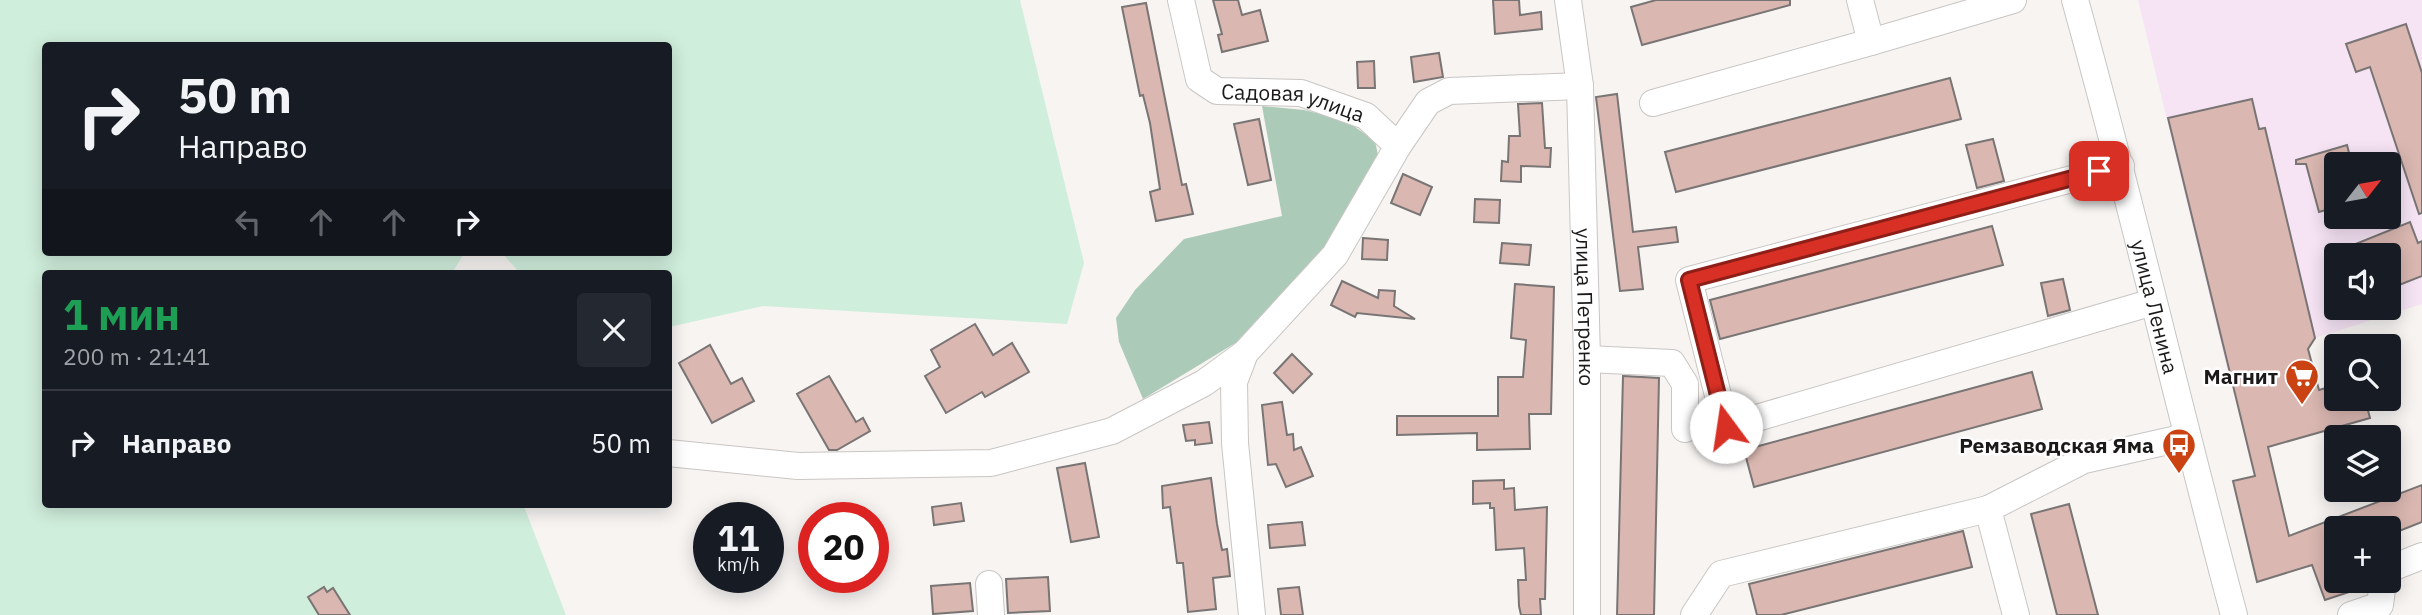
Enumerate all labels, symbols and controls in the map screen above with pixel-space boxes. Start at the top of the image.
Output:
text: 50 m [178,63,292,126]
icon: right [63,70,154,161]
street label: Садовая улица [1221,77,1368,128]
text: Направо [178,125,307,167]
pin [2069,141,2129,201]
icon: arrive [2080,152,2118,190]
north arrow [2324,152,2401,229]
map controls [2324,152,2401,593]
icon: left [229,203,267,241]
icon: ahead [302,203,340,241]
icon: ahead [375,203,413,241]
icon: right [448,203,486,241]
street label: улица Петренко [1570,228,1601,386]
street label: улица Ленина [2125,237,2185,377]
button: sound [2324,243,2401,320]
text: 1 мин [63,287,180,342]
button: close [577,293,651,367]
button: search [2324,334,2401,411]
text: 200 m · 21:41 [63,341,210,371]
supermarket icon: Магнит [2283,357,2321,406]
place label: Магнит [2203,362,2278,390]
position arrow [1689,390,1763,464]
icon: right [63,424,101,462]
button: layers [2324,425,2401,502]
text: Направо [122,426,231,460]
text: 50 m [591,426,651,460]
bus stop icon: Ремзаводская Яма [2160,426,2198,475]
place label: Ремзаводская Яма [1959,431,2154,459]
speed limit sign: 20 [798,502,889,593]
text: 11 [717,515,760,561]
button: + [2324,516,2401,593]
text: km/h [717,553,760,576]

